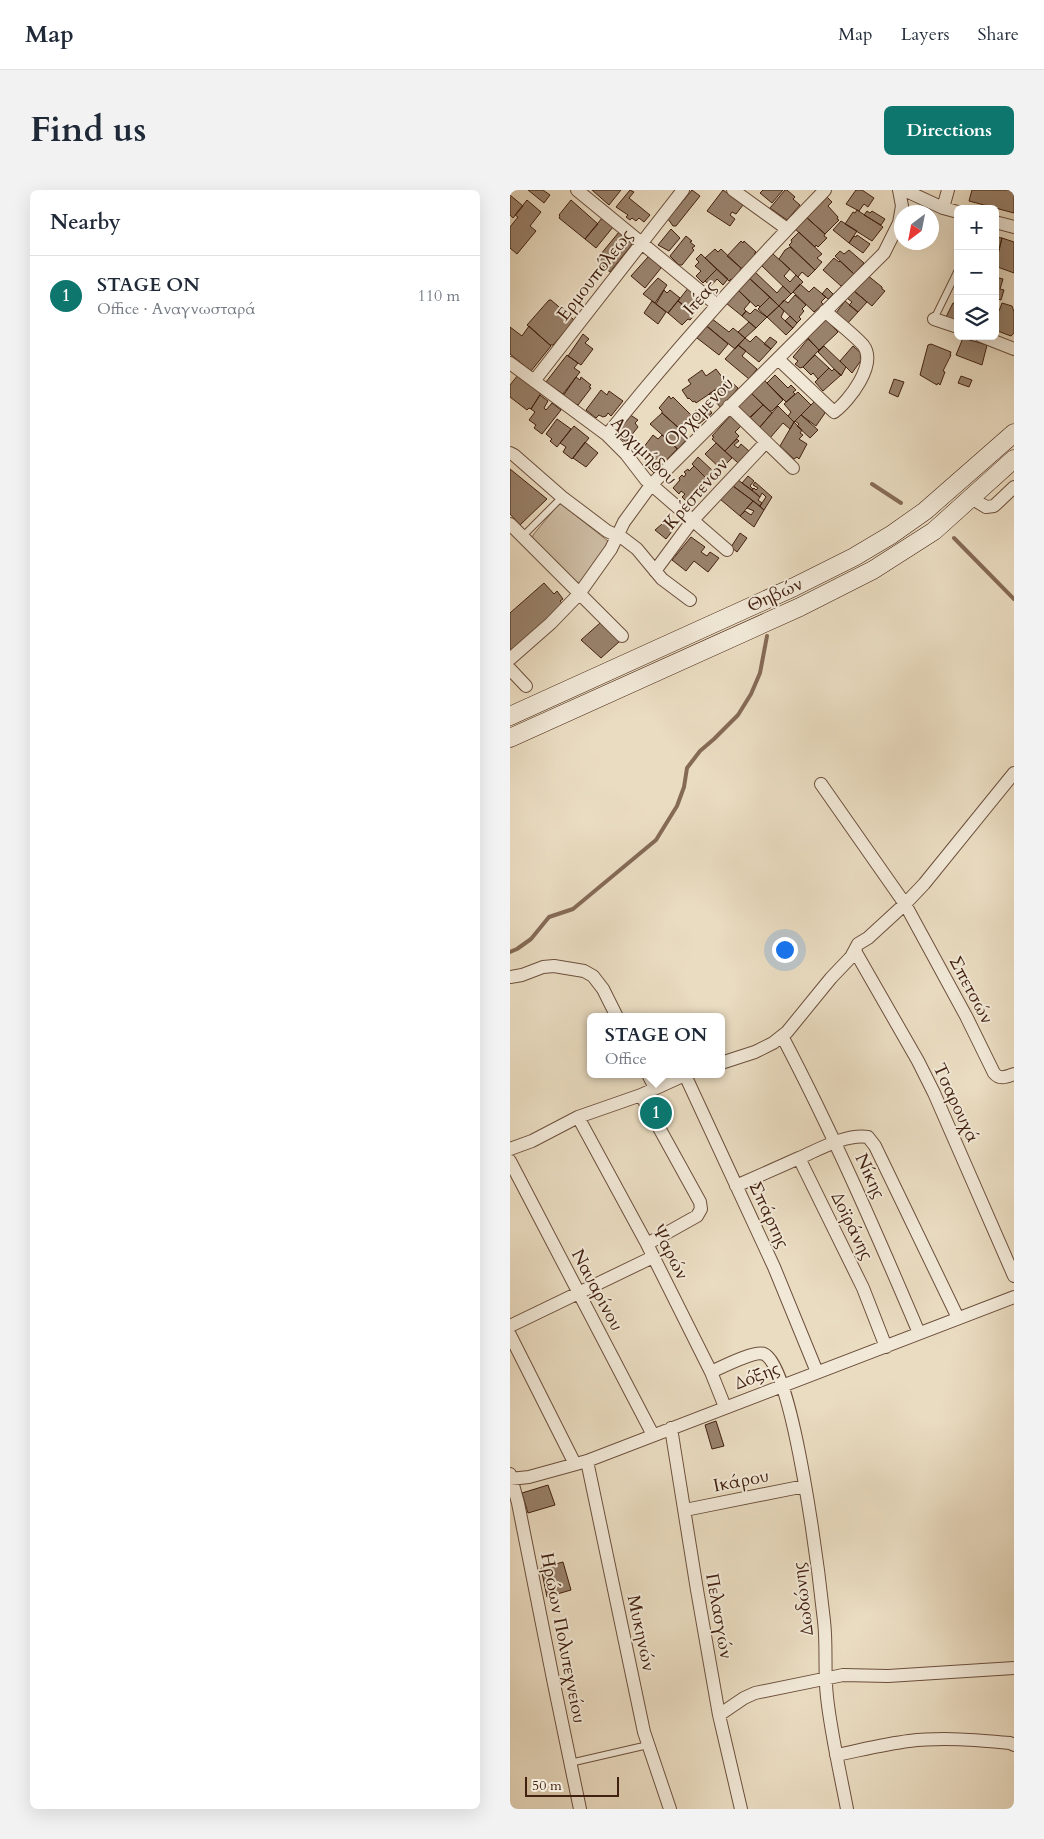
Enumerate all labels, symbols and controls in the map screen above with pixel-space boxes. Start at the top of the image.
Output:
text: Map [25,18,74,51]
text: Map [838,22,873,47]
text: Layers [901,22,950,47]
text: Share [978,22,1019,47]
text: Find us [30,106,146,154]
button: Directions [884,106,1014,155]
north arrow [894,205,939,250]
map controls [954,205,999,340]
button: + [954,205,999,250]
text: Nearby [50,208,121,237]
street label: Ερμουπόλεως [551,224,639,326]
button: − [954,250,999,295]
text: STAGE ON [97,272,200,298]
street label: Ιτέας [678,275,723,321]
text: 1 [62,285,70,307]
text: 110 m [418,285,460,307]
button: layers [954,295,999,340]
text: Office · Αναγνωσταρά [97,298,256,320]
street label: Ορχομενού [659,372,739,452]
street label: Αρχιμήδου [605,411,683,491]
street label: Κρέστενων [658,453,734,535]
street label: Θηβών [743,571,807,619]
your location [772,937,798,963]
street label: Σπετσών [943,952,999,1028]
popup [587,1013,725,1078]
text: STAGE ON [605,1022,707,1048]
text: Office [605,1048,647,1070]
street label: Τσαρουχά [927,1059,985,1147]
pin: 1 [640,1094,672,1132]
street label: Νίκης [849,1149,891,1203]
street label: Σπάρτης [743,1178,795,1253]
street label: Δοϊράνης [825,1188,879,1264]
street label: Ψαρών [645,1220,695,1284]
street label: Ναυαρίνου [565,1245,629,1335]
street label: Δόξης [731,1356,783,1396]
street label: Ικάρου [711,1463,771,1499]
street label: Ηρώων Πολυτεχνείου [534,1551,592,1725]
street label: Δωδώνης [786,1560,820,1637]
street label: Πελασγών [699,1571,739,1661]
street label: Μυκηνών [621,1593,661,1673]
scale bar [525,1774,619,1797]
text: 50 m [532,1776,562,1795]

